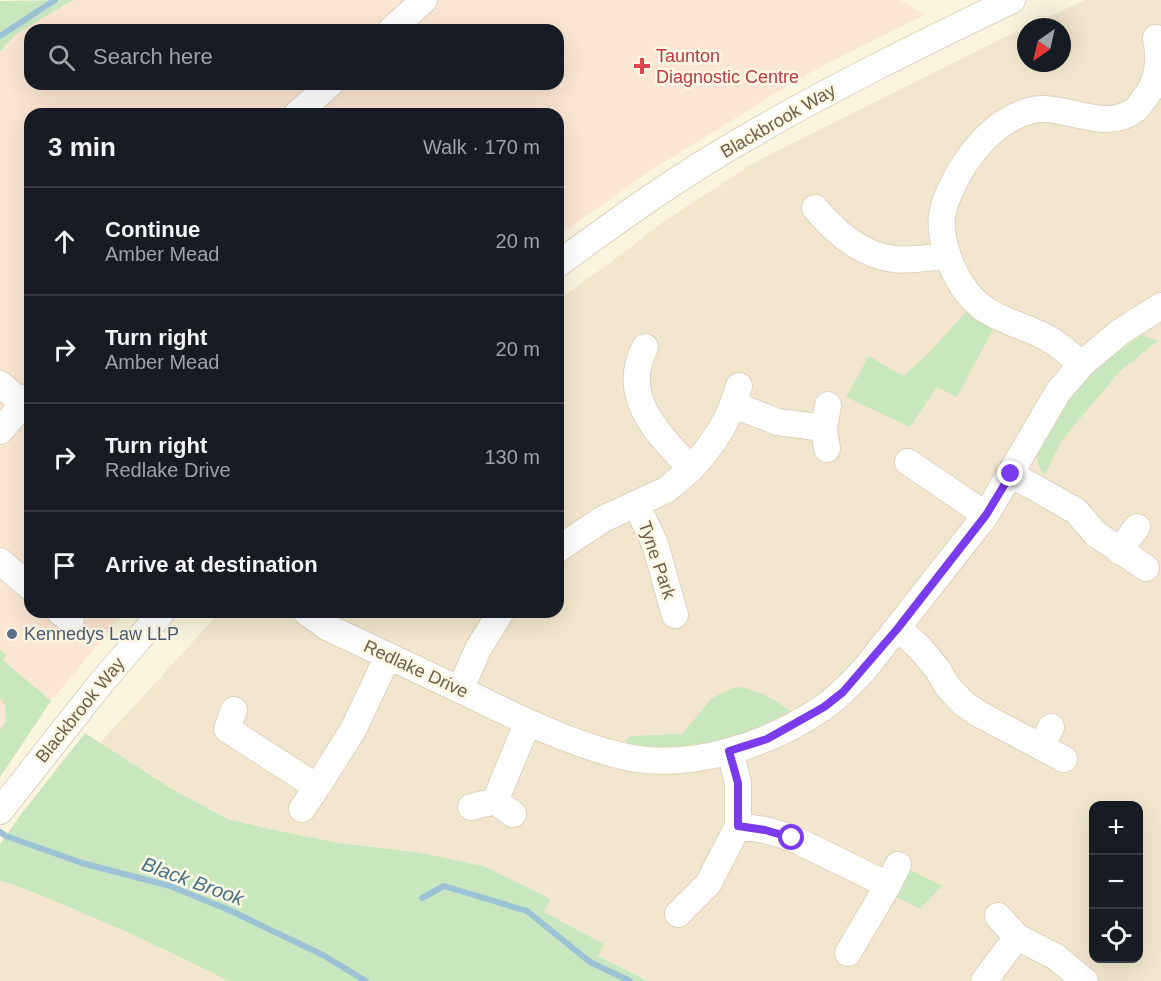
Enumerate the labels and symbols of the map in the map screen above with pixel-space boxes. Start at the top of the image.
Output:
north arrow [1017,18,1071,72]
place label: Taunton Diagnostic Centre [656,46,799,87]
marker: Taunton Diagnostic Centre [633,57,651,75]
street label: Blackbrook Way [717,80,839,162]
route end [997,460,1023,486]
street label: Tyne Park [634,518,680,603]
place label: Kennedys Law LLP [24,624,179,644]
marker: Kennedys Law LLP [5,627,19,641]
street label: Redlake Drive [361,636,471,702]
street label: Blackbrook Way [32,653,128,767]
route start [778,824,804,850]
water label: Black Brook [139,852,248,910]

